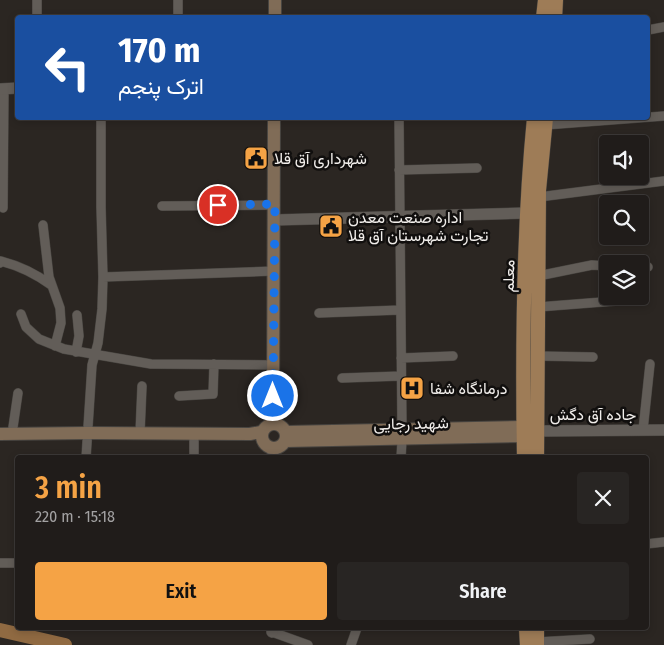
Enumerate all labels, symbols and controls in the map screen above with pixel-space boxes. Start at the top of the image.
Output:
text: 170 m [118,29,201,71]
icon: left [35,35,100,100]
text: اترک پنجم [118,73,204,100]
map controls [599,135,649,305]
button: sound [599,135,649,185]
public building icon: شهرداری آق قلا [243,145,269,171]
place label: شهرداری آق قلا [274,149,367,169]
pin [197,184,239,226]
icon: arrive [204,191,232,219]
button: search [599,195,649,245]
place label: اداره صنعت معدن تجارت شهرستان آق قلا [348,208,489,246]
public building icon: اداره صنعت معدن تجارت شهرستان آق قلا [318,213,344,239]
button: layers [599,255,649,305]
street label: معلم [499,259,519,293]
position arrow [246,369,298,421]
hospital icon: درمانگاه شفا [399,375,425,401]
place label: درمانگاه شفا [430,379,508,399]
street label: جاده آق دگش [550,405,637,425]
street label: شهید رجایی [373,413,449,435]
text: 3 min [35,470,102,506]
button: close [577,472,629,524]
text: 220 m · 15:18 [35,507,115,526]
button: Exit [35,562,327,620]
button: Share [337,562,629,620]

